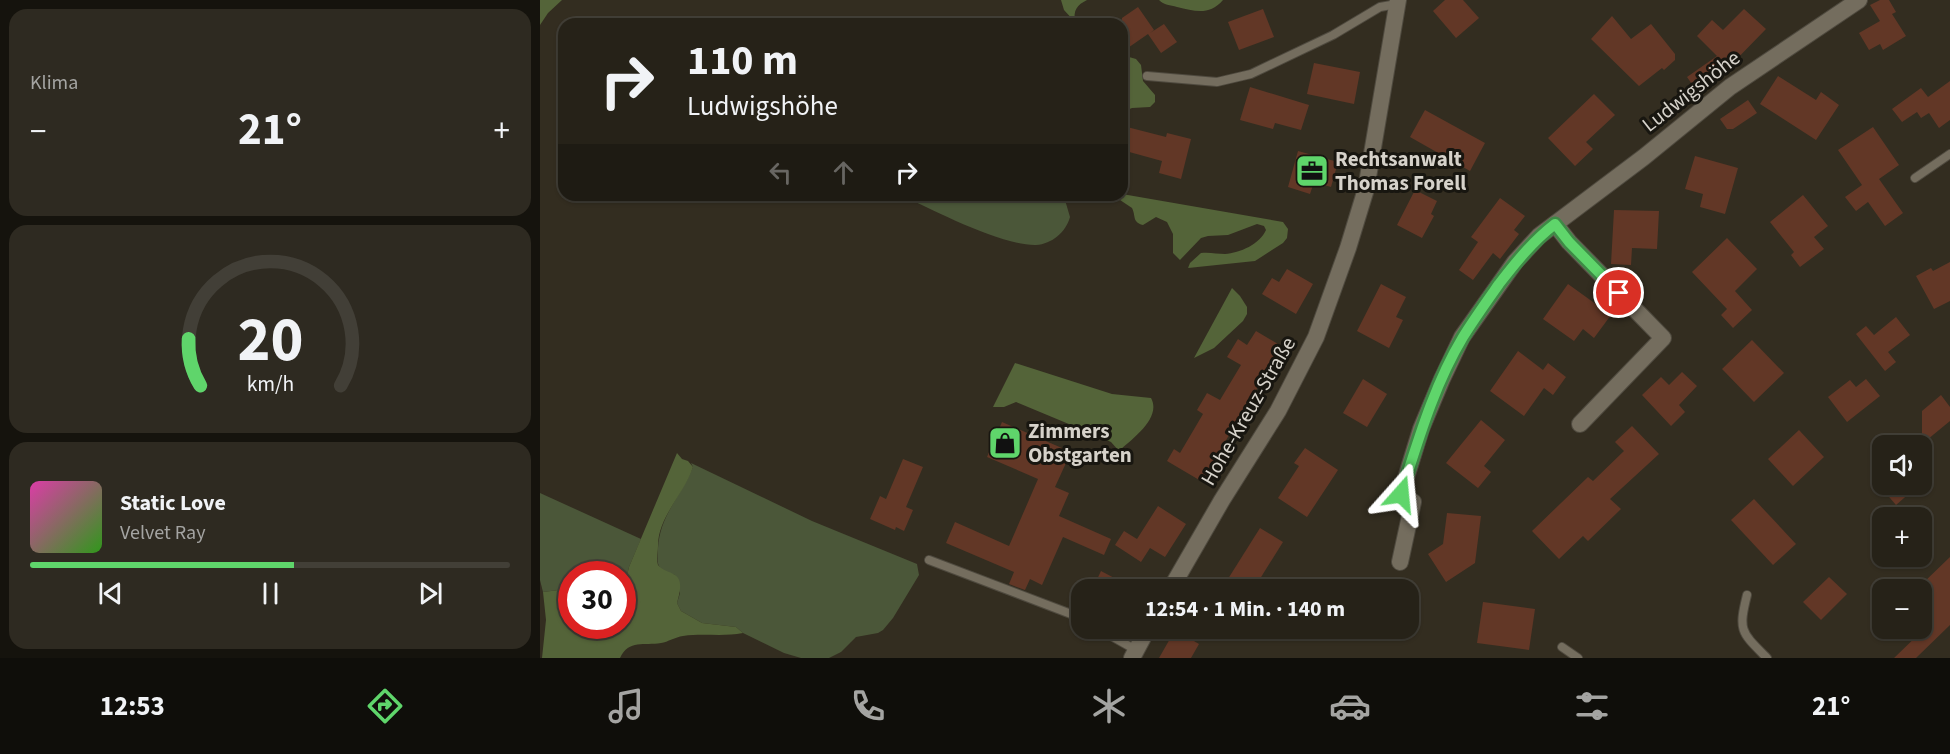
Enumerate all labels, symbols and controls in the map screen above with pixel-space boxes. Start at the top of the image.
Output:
text: 110 m [687,31,798,91]
icon: right [588,42,666,120]
street label: Ludwigshöhe [1636,43,1746,139]
text: Klima [30,69,78,97]
text: Ludwigshöhe [687,87,838,126]
text: 21° [238,98,302,162]
text: − [30,108,46,155]
text: + [494,108,510,155]
place label: Rechtsanwalt Thomas Forell [1335,144,1466,198]
office icon: Rechtsanwalt Thomas Forell [1294,153,1330,189]
icon: left [764,156,797,189]
icon: ahead [827,156,860,189]
icon: right [890,156,923,189]
pin [1593,267,1644,318]
icon: arrive [1602,276,1635,309]
text: 20 [237,296,303,385]
street label: Hohe-Kreuz-Straße [1193,331,1303,491]
text: km/h [246,369,294,400]
place label: Zimmers Obstgarten [1028,416,1132,470]
shop icon: Zimmers Obstgarten [987,425,1023,461]
map controls [1872,435,1932,639]
button: sound [1872,435,1932,495]
position arrow [1369,462,1433,526]
text: Static Love [120,487,226,519]
button: + [1872,507,1932,567]
text: Velvet Ray [120,519,206,547]
speed limit sign: 30 [558,561,636,639]
icon: previous [94,577,127,610]
icon: pause [254,577,287,610]
icon: next [414,577,447,610]
button: − [1872,579,1932,639]
text: 12:54 · 1 Min. · 140 m [1145,593,1345,625]
icon: directions [364,685,406,727]
icon: music [605,685,647,727]
icon: phone [847,685,889,727]
icon: climate [1088,685,1130,727]
icon: car [1329,685,1371,727]
icon: filters [1571,685,1613,727]
text: 12:53 [100,687,165,726]
text: 21° [1812,687,1850,726]

